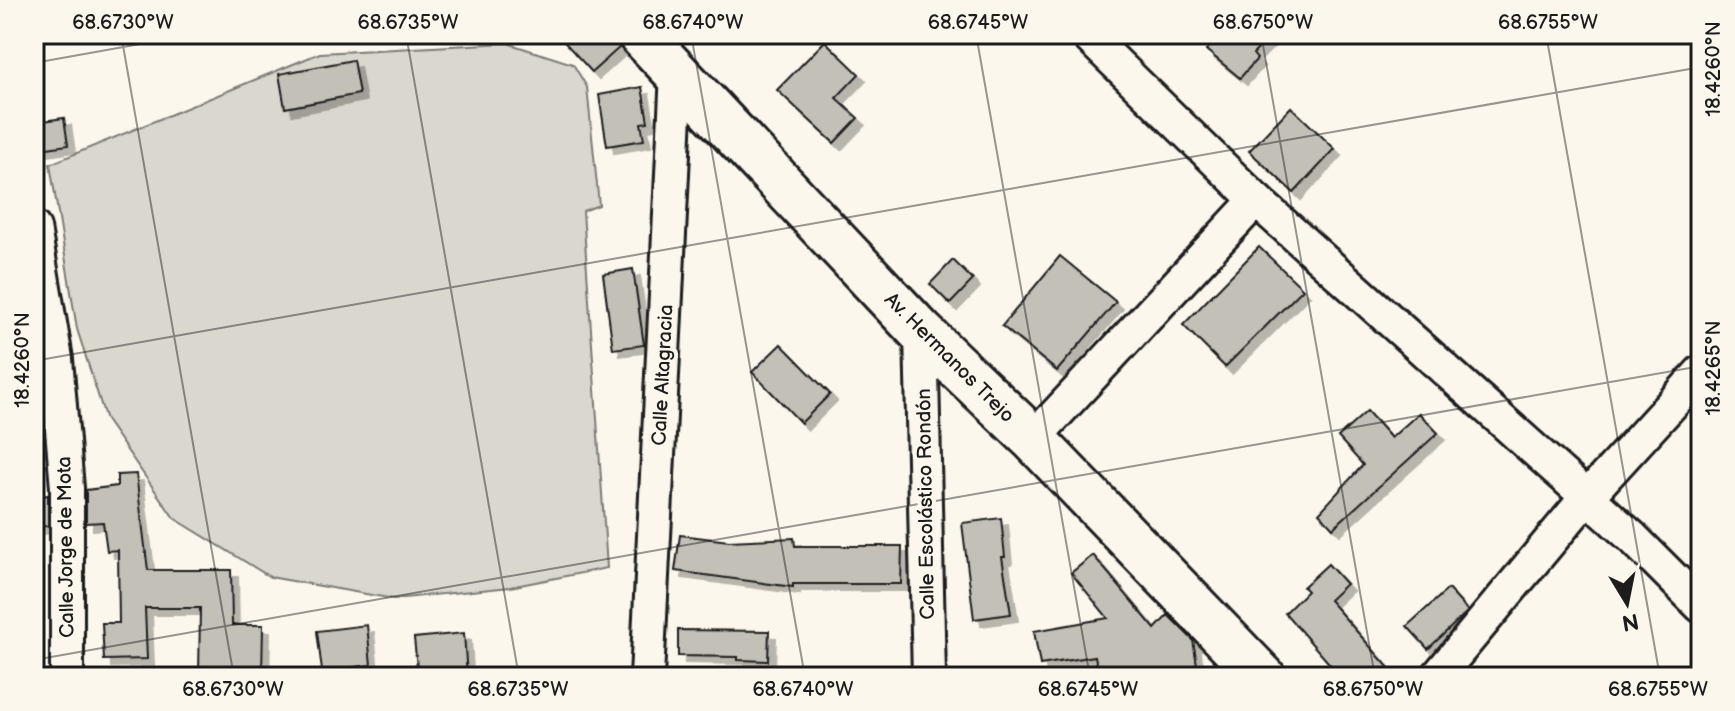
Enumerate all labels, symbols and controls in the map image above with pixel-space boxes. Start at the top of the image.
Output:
text: 68.6730°W [72,11,174,35]
text: 68.6735°W [358,11,458,35]
text: 68.6740°W [642,11,744,35]
text: 68.6745°W [928,11,1028,35]
text: 68.6750°W [1213,11,1313,35]
text: 68.6755°W [1498,11,1598,35]
text: 18.4260°N [1702,21,1726,117]
street label: Av. Hermanos Trejo [879,288,1019,428]
street label: Calle Altagracia [647,304,679,446]
text: 18.4260°N [11,312,35,408]
text: 18.4265°N [1702,321,1726,415]
street label: Calle Escolástico Rondón [912,388,940,620]
street label: Calle Jorge de Mota [52,456,80,638]
north arrow [1587,563,1667,643]
text: N [1620,606,1641,636]
text: 68.6730°W [182,678,284,702]
text: 68.6735°W [468,678,568,702]
text: 68.6740°W [752,678,854,702]
text: 68.6745°W [1038,678,1138,702]
text: 68.6750°W [1323,678,1423,702]
text: 68.6755°W [1608,678,1708,702]

